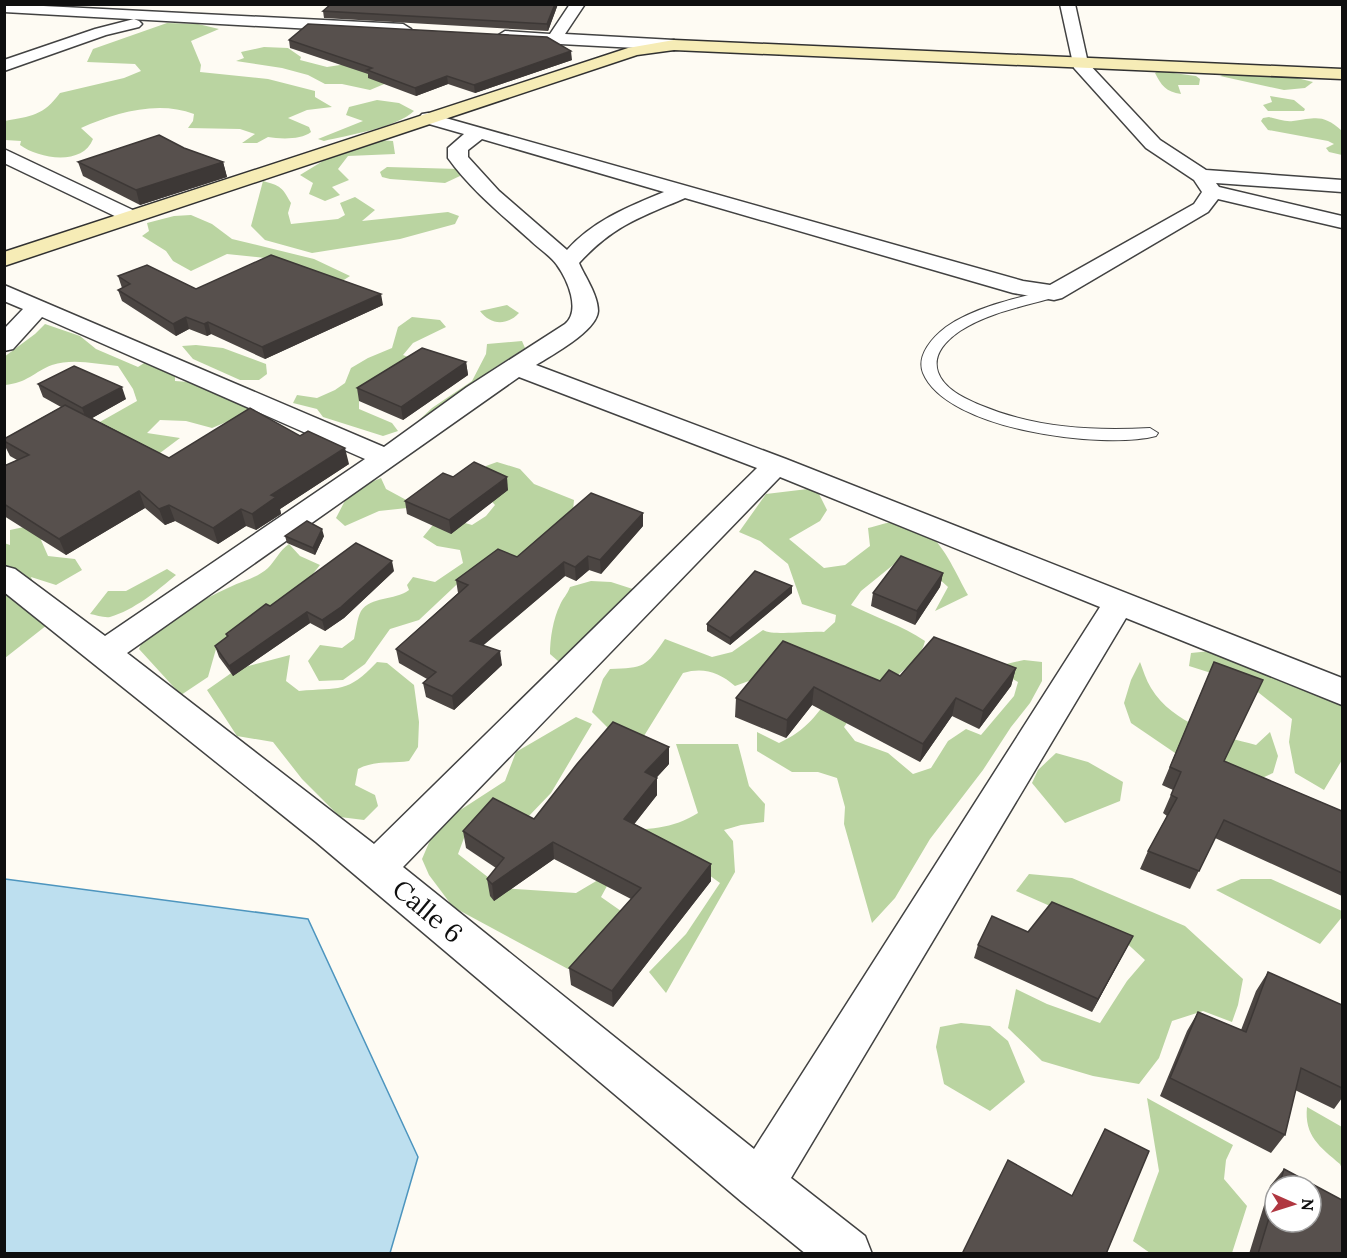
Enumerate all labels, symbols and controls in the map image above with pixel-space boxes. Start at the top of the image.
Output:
street label: Calle 6 [386,872,470,950]
north arrow [1263,1174,1323,1234]
text: N [1298,1198,1318,1211]

